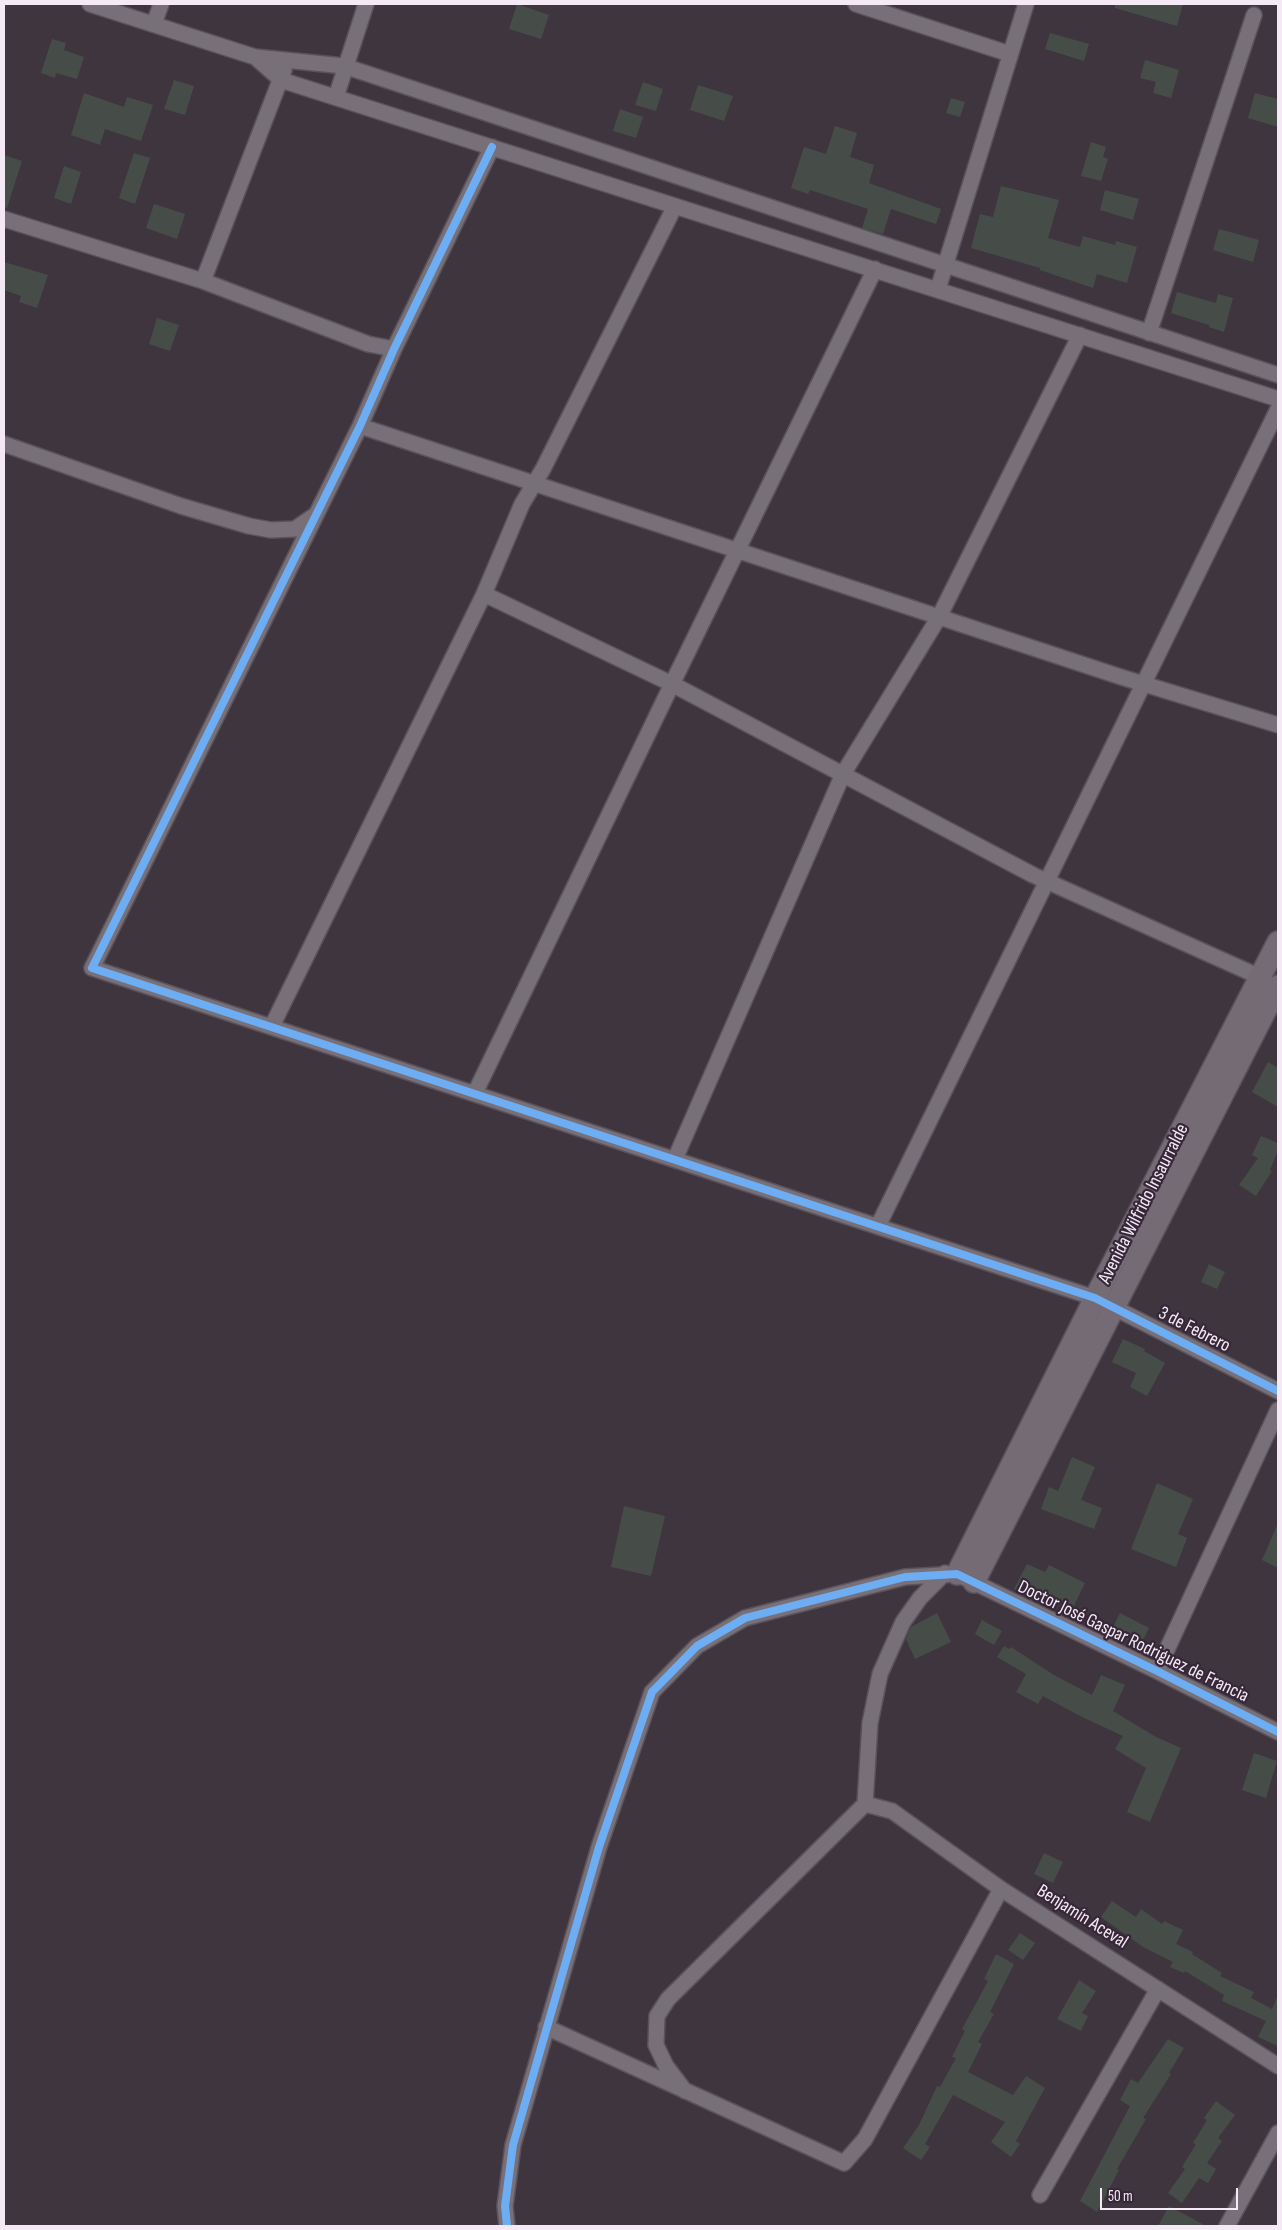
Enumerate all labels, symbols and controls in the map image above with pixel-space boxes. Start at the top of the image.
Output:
street label: Avenida Wilfrido Insaurralde [1094,1120,1194,1288]
street label: 3 de Febrero [1154,1302,1234,1358]
street label: Doctor José Gaspar Rodriguez de Francia [1014,1576,1252,1708]
street label: Benjamín Aceval [1032,1880,1132,1954]
scale bar [1102,2178,1240,2210]
text: 50 m [1108,2187,1133,2206]

